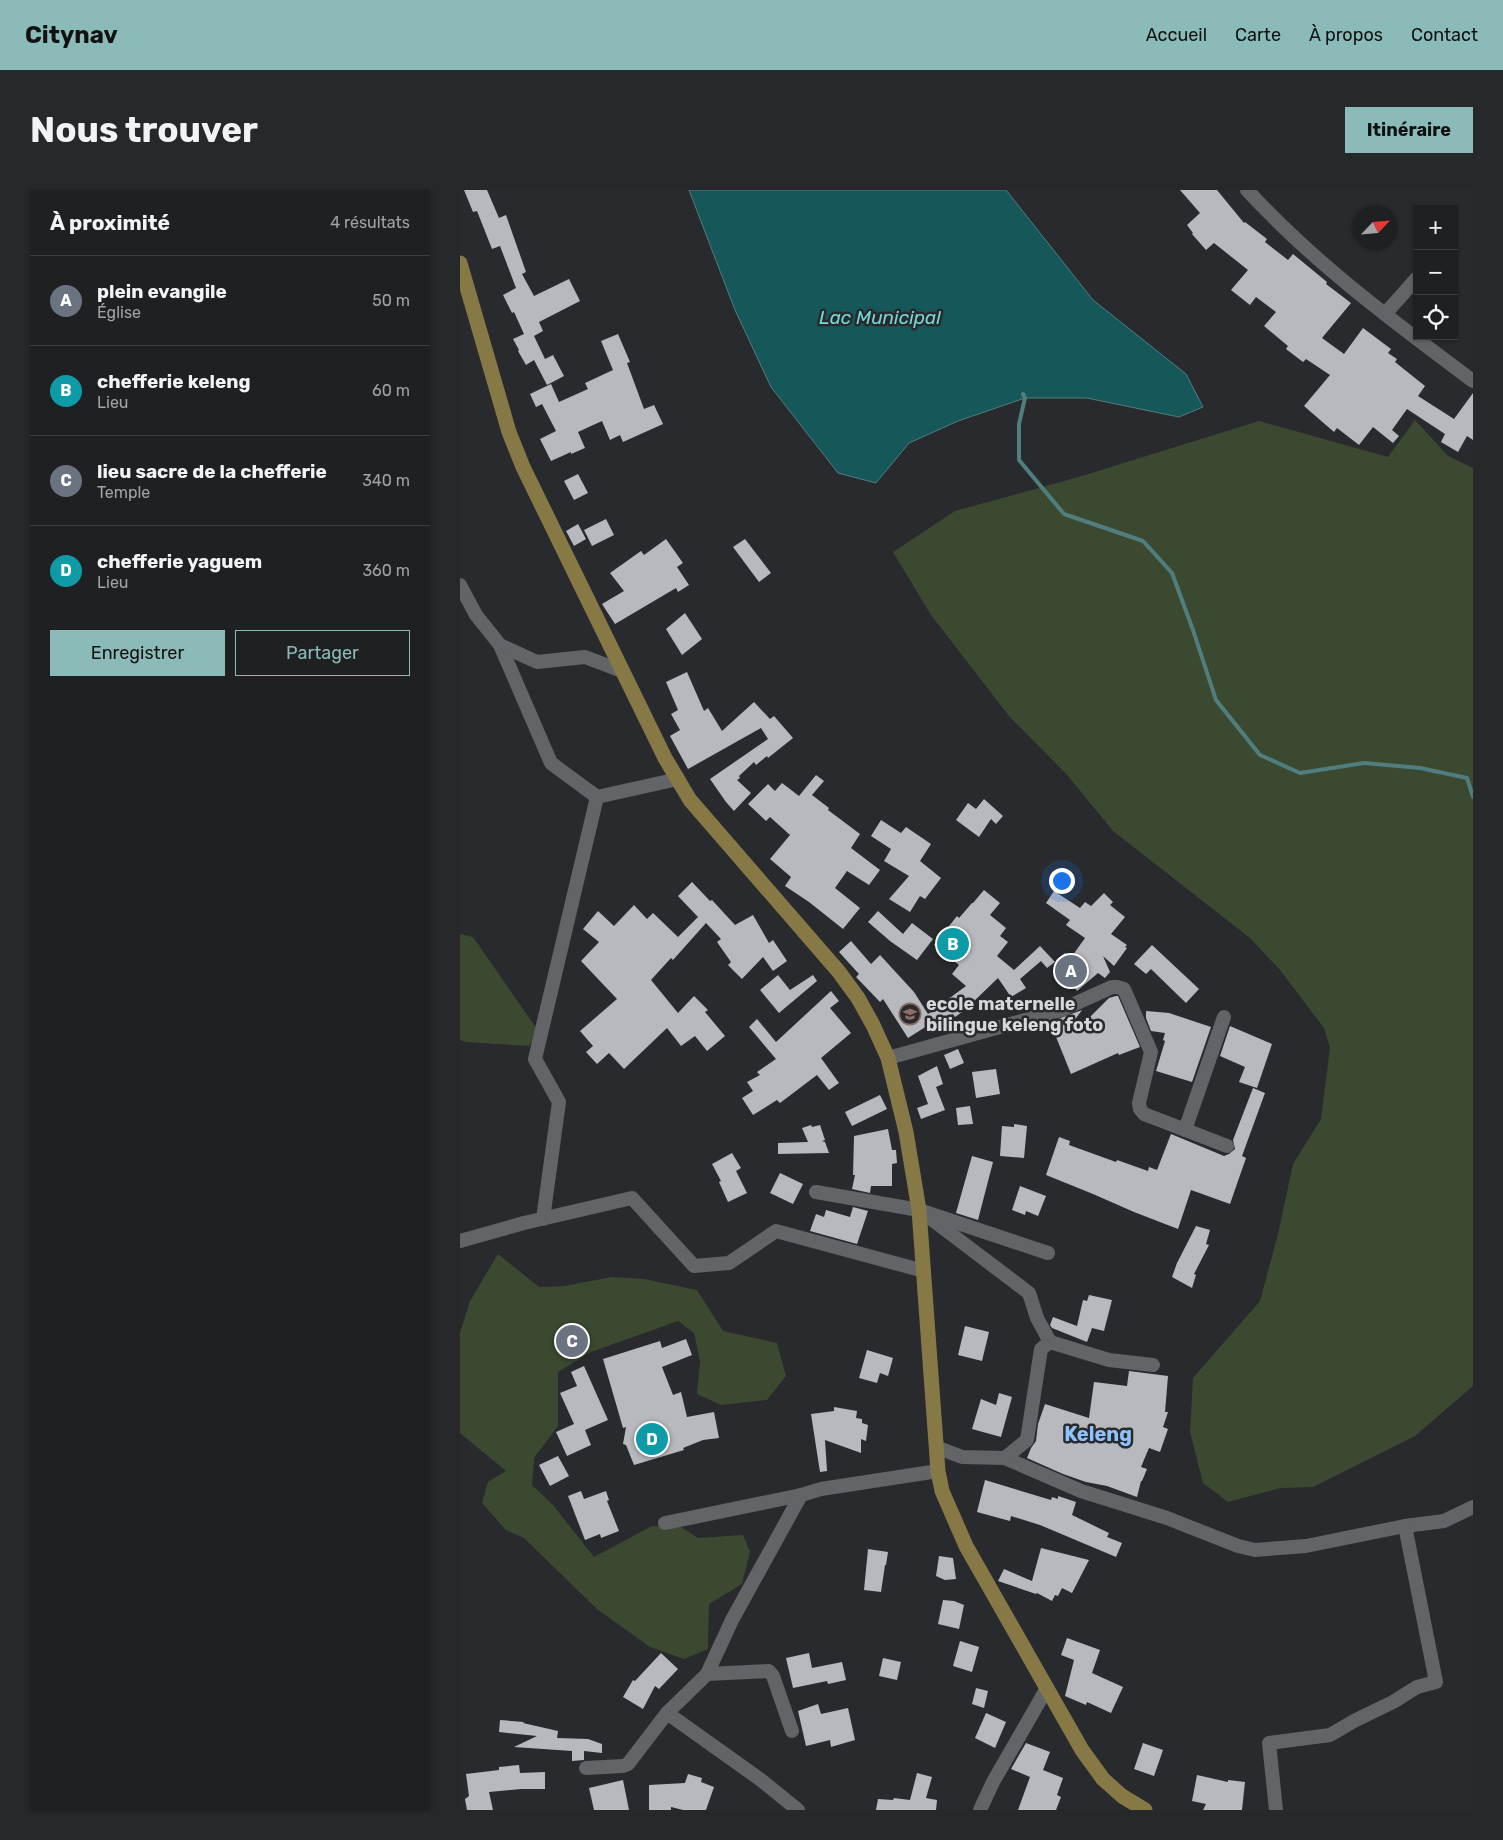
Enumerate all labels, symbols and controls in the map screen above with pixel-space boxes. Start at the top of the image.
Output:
text: Citynav [25,21,118,49]
text: Accueil [1146,24,1207,46]
text: Carte [1235,24,1281,46]
text: À propos [1309,24,1383,46]
text: Contact [1411,24,1478,46]
button: Itinéraire [1345,107,1473,153]
text: Nous trouver [30,109,258,151]
north arrow [1353,205,1398,250]
map controls [1413,205,1458,340]
button: + [1413,205,1458,250]
text: À proximité [50,210,170,235]
text: 4 résultats [330,213,410,232]
button: − [1413,250,1458,295]
text: plein evangile [97,280,227,303]
text: A [60,291,72,310]
text: 50 m [372,291,410,310]
button: locate [1413,295,1458,340]
text: Église [97,303,141,322]
water label: Lac Municipal [819,306,941,329]
text: chefferie keleng [97,370,251,393]
text: B [60,381,72,400]
text: 60 m [372,381,410,400]
text: Lieu [97,393,128,412]
text: lieu sacre de la chefferie [97,460,327,483]
text: C [60,471,72,490]
text: 340 m [362,471,410,490]
text: Temple [97,483,150,502]
text: chefferie yaguem [97,550,262,573]
text: D [60,561,72,580]
text: 360 m [362,561,410,580]
text: Lieu [97,573,128,592]
button: Enregistrer [50,630,225,676]
button: Partager [235,630,410,676]
your location [1049,868,1075,894]
pin: B [937,925,969,963]
pin: A [1055,952,1087,990]
place label: ecole maternelle bilingue keleng foto [926,993,1103,1036]
school or university icon: ecole maternelle bilingue keleng foto [898,1002,922,1026]
pin: C [556,1322,588,1360]
pin: D [636,1420,668,1458]
district label: Keleng [1064,1422,1132,1446]

